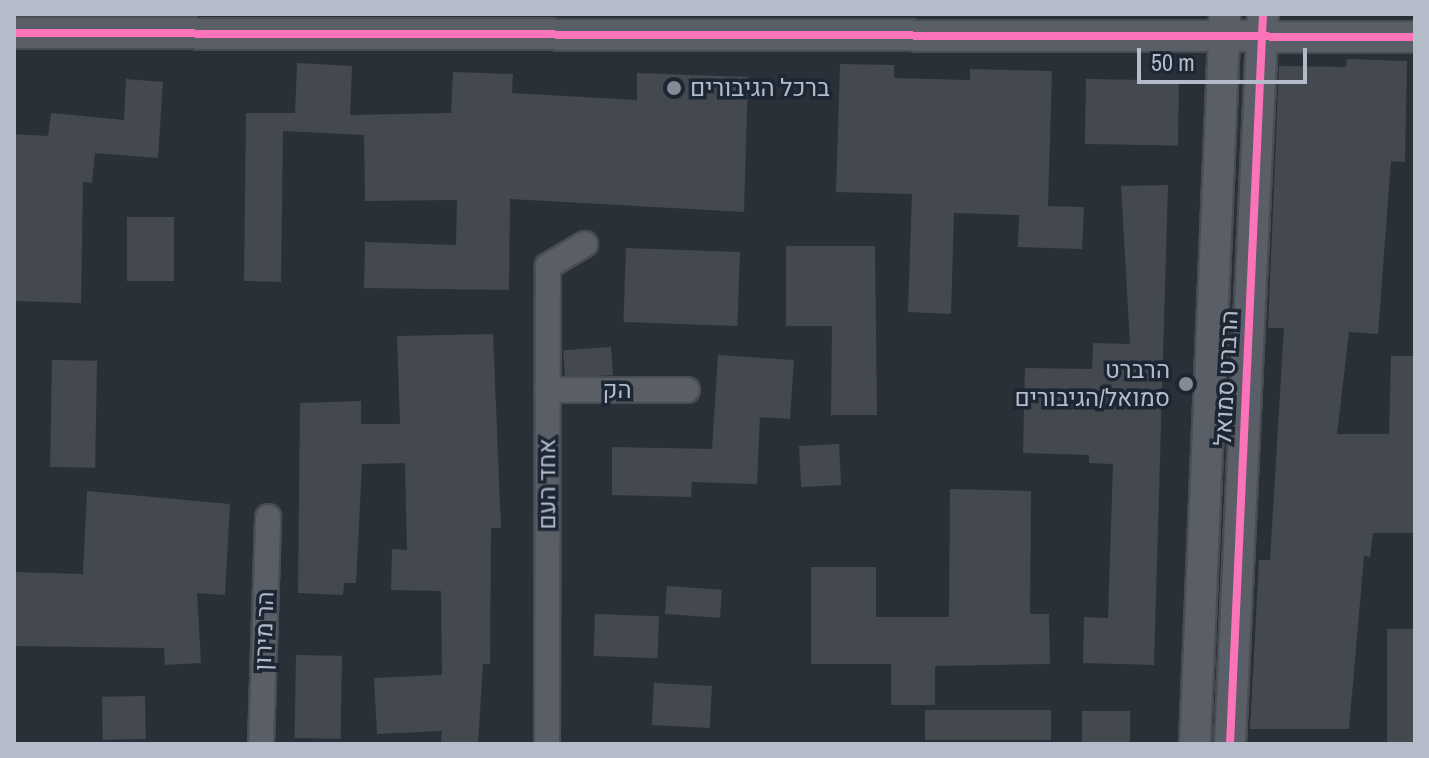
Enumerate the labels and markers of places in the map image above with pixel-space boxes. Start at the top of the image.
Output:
place label: ברכל הגיבורים [690,74,830,102]
marker: ברכל הגיבורים [665,79,683,97]
place label: הרברט סמואל/הגיבורים [1015,356,1170,412]
marker: הרברט סמואל/הגיבורים [1177,375,1195,393]

